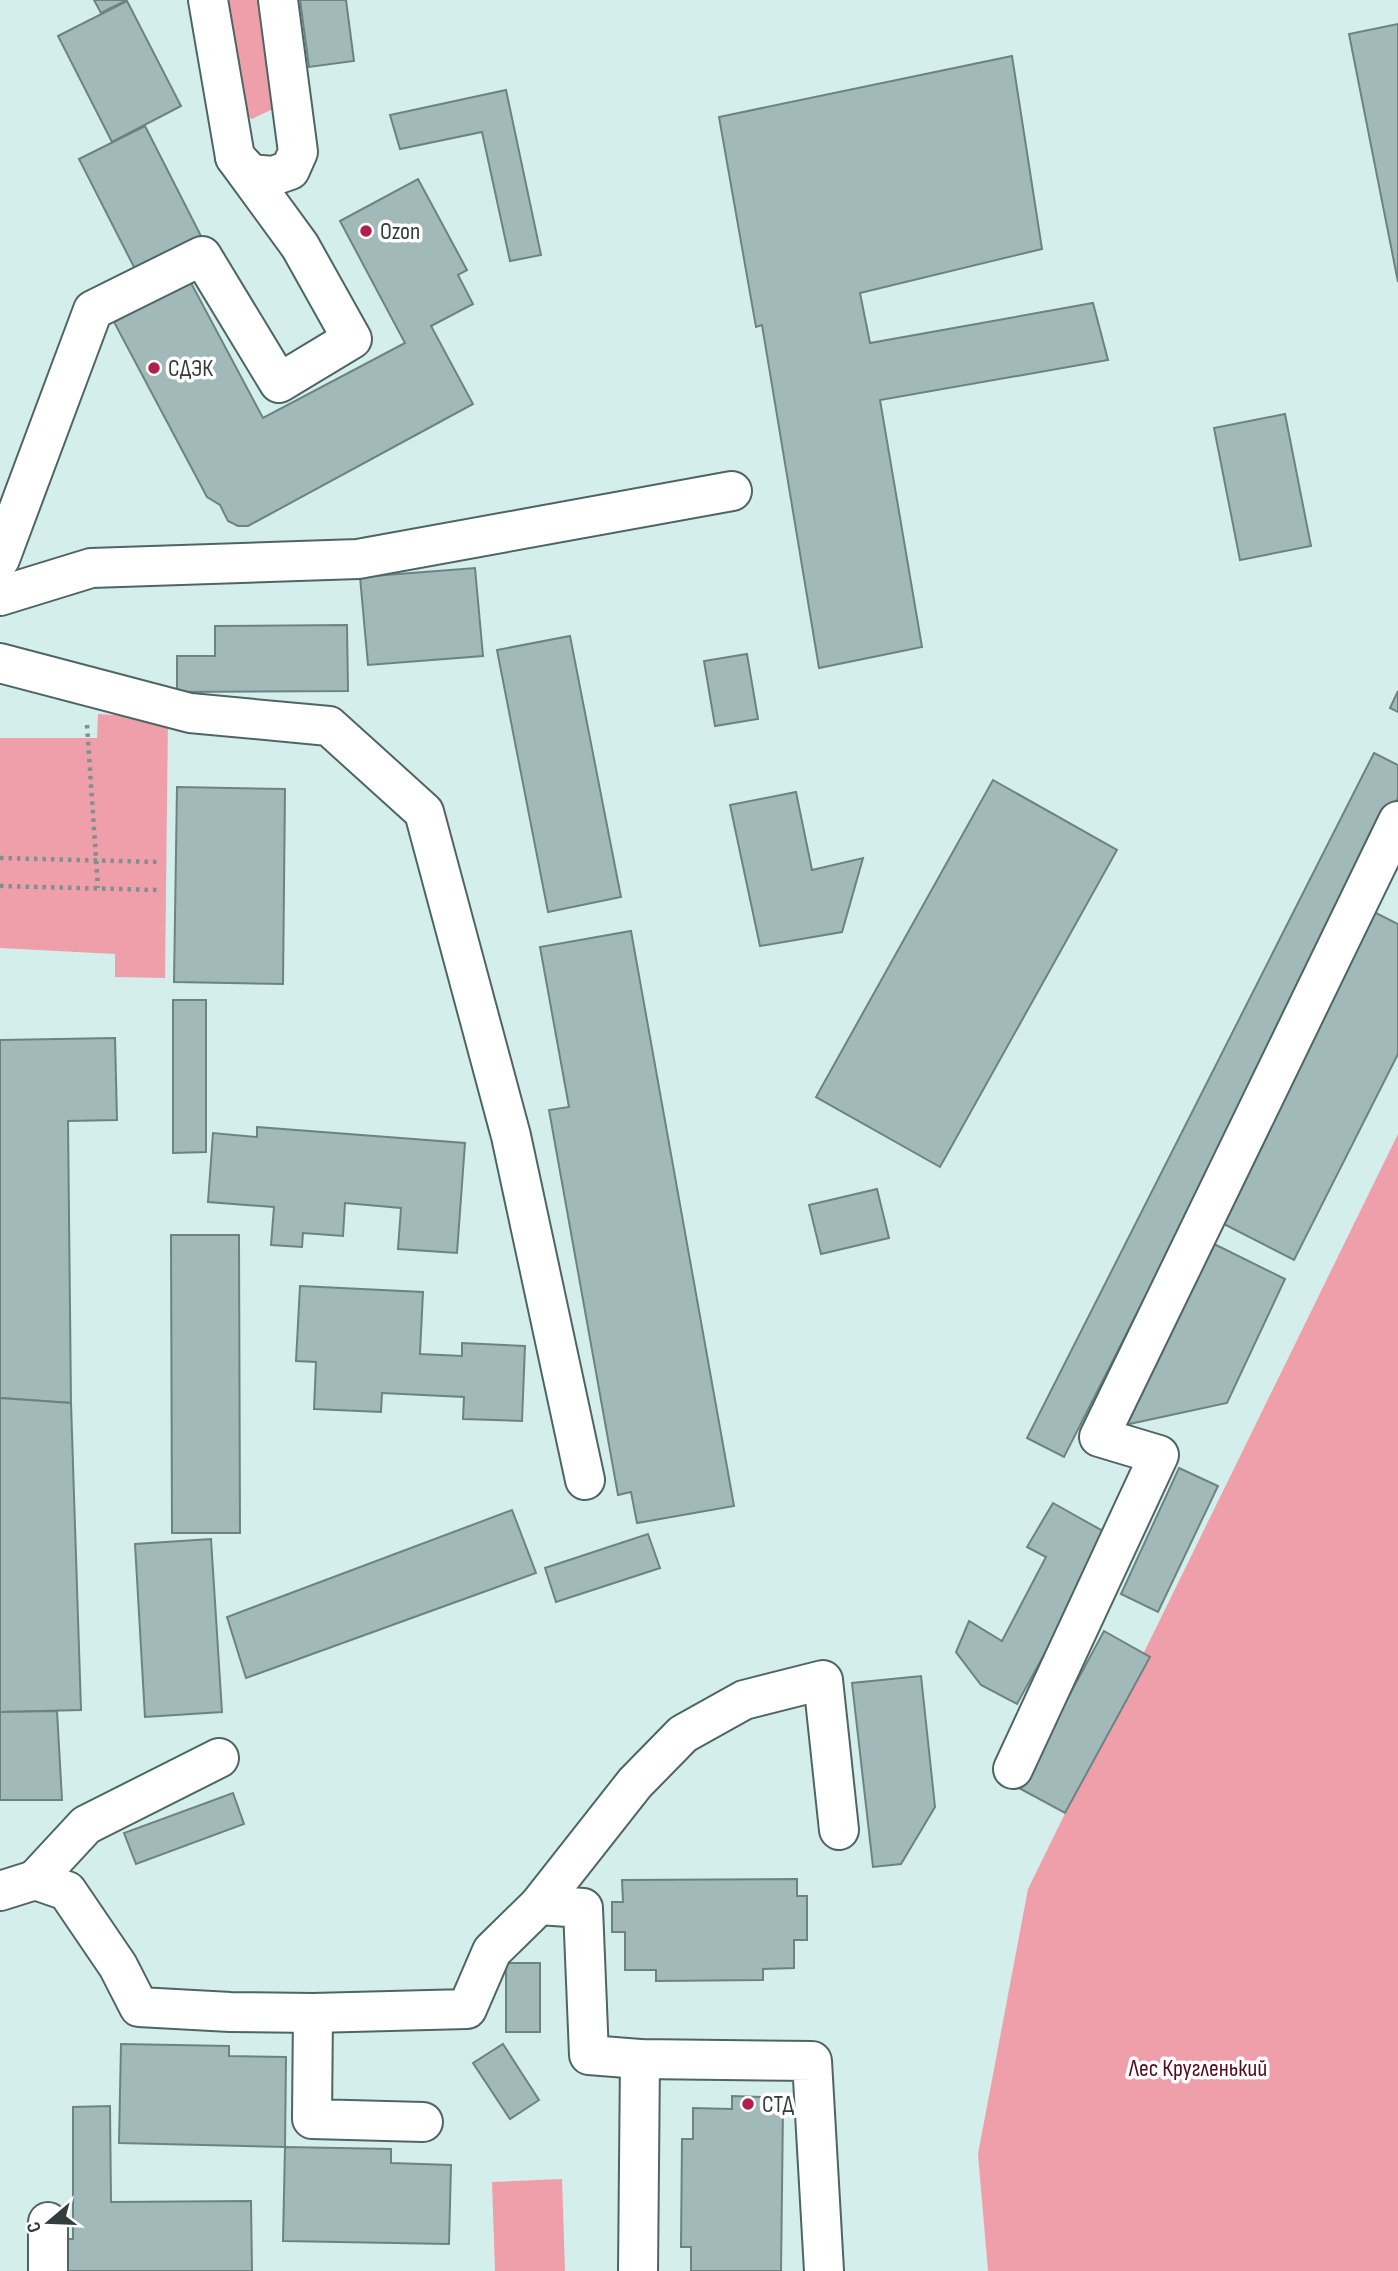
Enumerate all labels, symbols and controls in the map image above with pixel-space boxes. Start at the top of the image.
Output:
place label: Ozon [380,217,420,246]
marker: Ozon [358,223,374,239]
place label: СДЭК [168,354,213,383]
marker: СДЭК [146,360,162,376]
park label: Лес Кругленький [1128,2054,1267,2083]
place label: СТД [762,2090,794,2119]
marker: СТД [740,2096,756,2112]
north arrow [14,2187,84,2257]
text: С [22,2218,47,2235]

